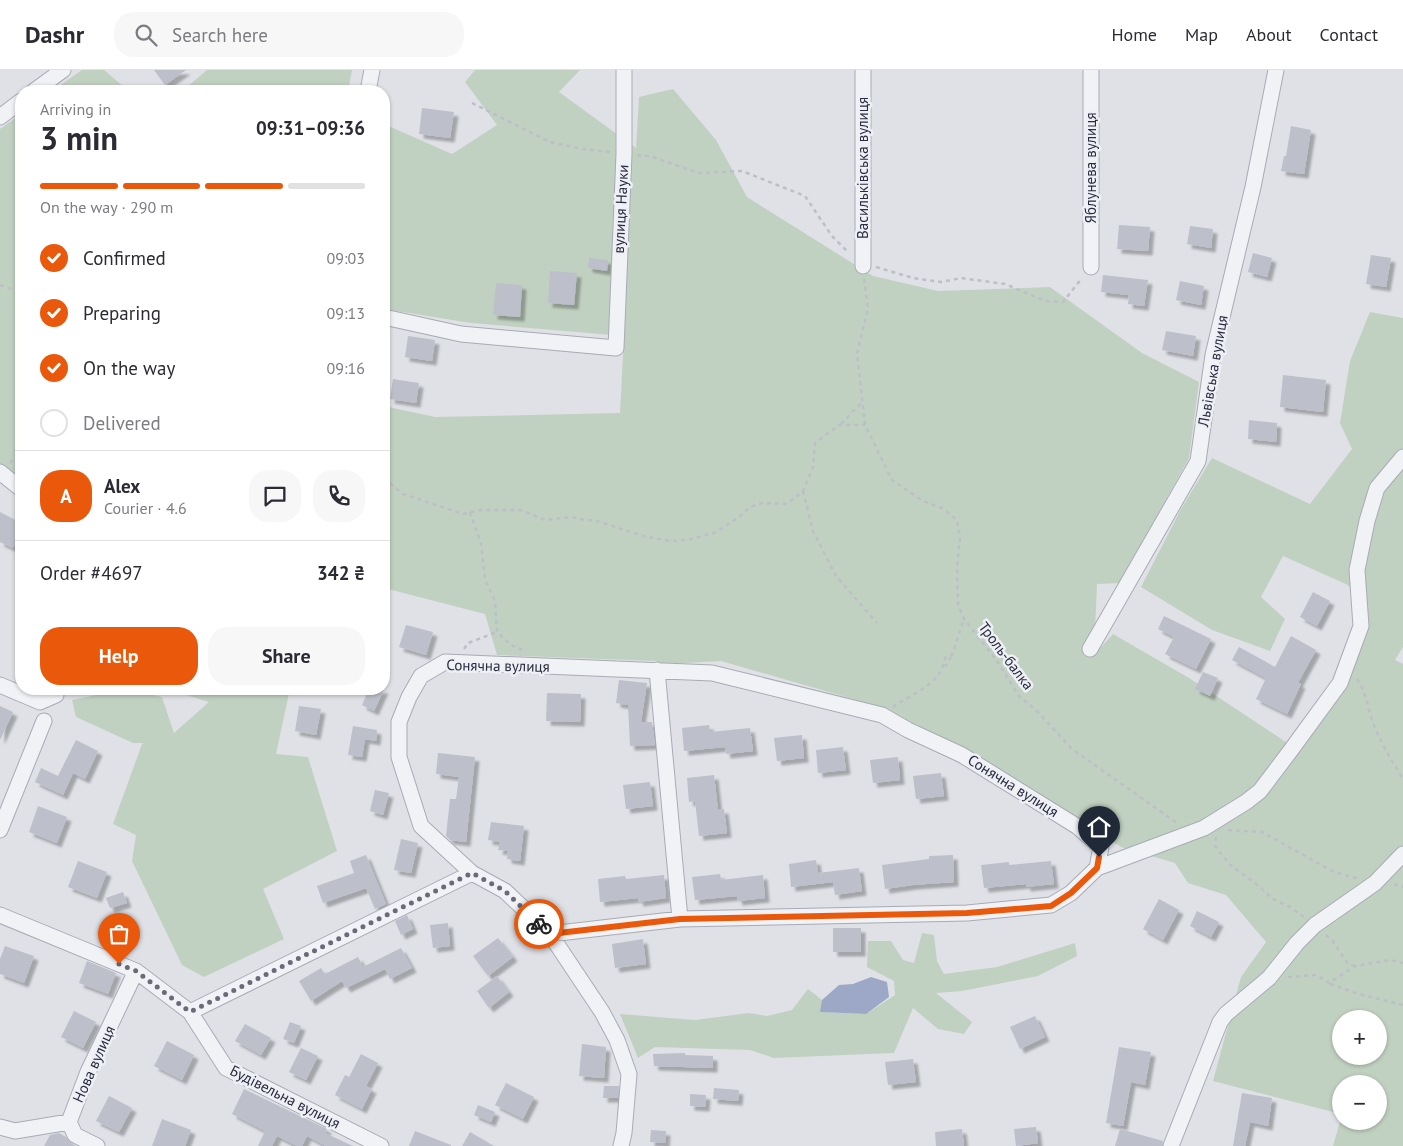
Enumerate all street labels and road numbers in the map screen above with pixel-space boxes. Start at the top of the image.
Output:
street label: Васильківська вулиця [853,97,872,239]
street label: Яблунева вулиця [1081,112,1100,224]
street label: вулиця Науки [609,164,632,254]
street label: Львівська вулиця [1193,314,1232,429]
street label: Троль-балка [975,618,1038,693]
street label: Сонячна вулиця [446,655,550,676]
street label: Сонячна вулиця [964,750,1062,821]
street label: Нова вулиця [68,1022,119,1105]
street label: Будівельна вулиця [227,1061,344,1133]

